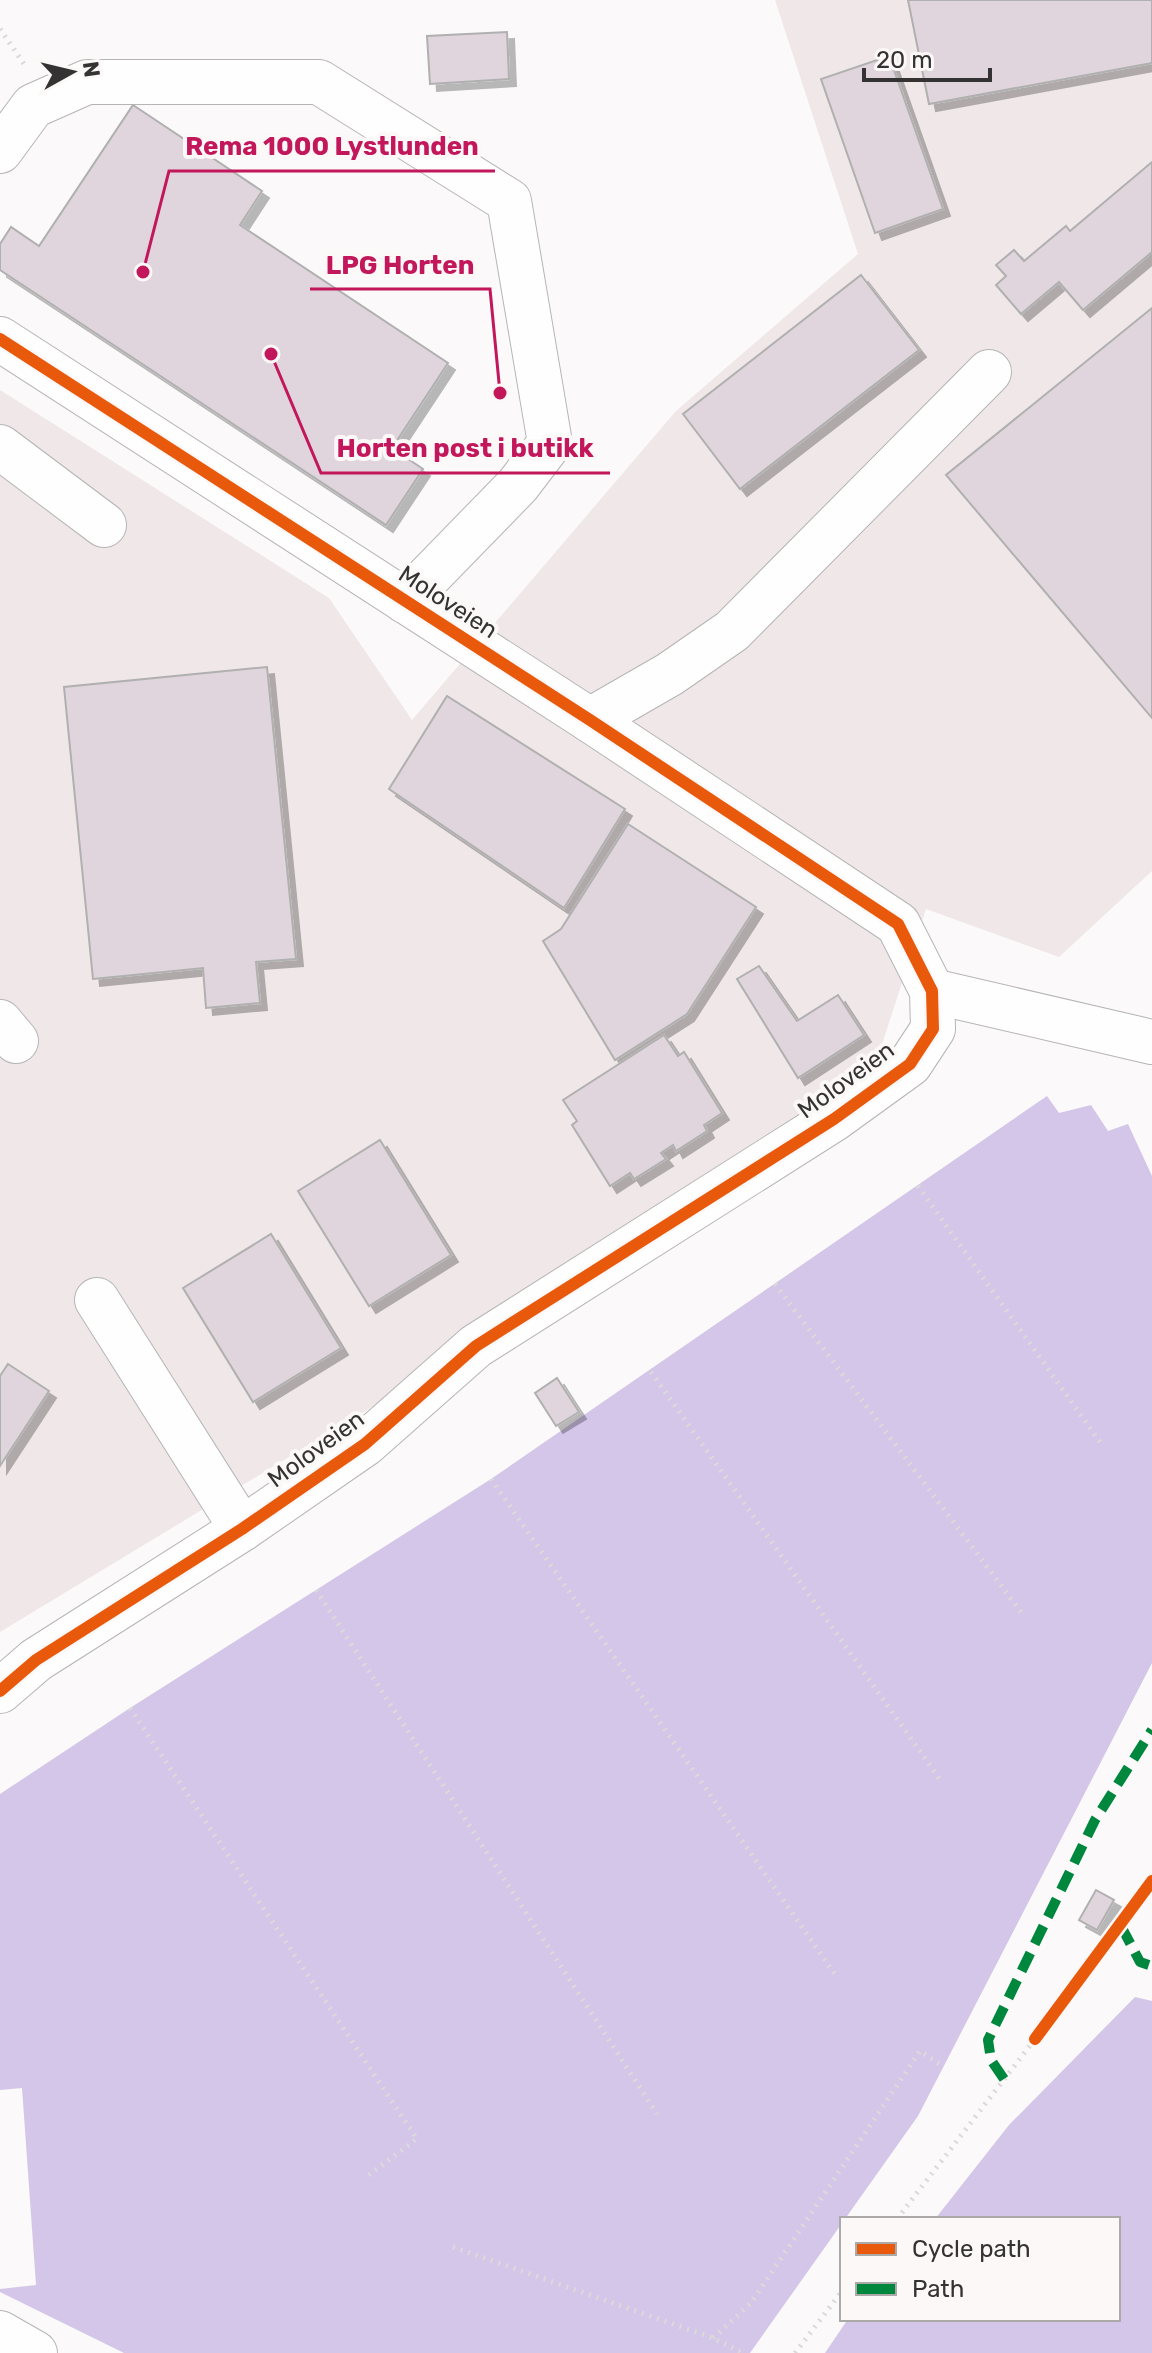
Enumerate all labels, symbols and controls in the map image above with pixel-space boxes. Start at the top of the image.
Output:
north arrow [32,32,112,112]
scale bar [864,32,990,82]
text: 20 m [876,46,933,74]
text: N [77,60,106,79]
callout: Rema 1000 Lystlunden [169,121,495,171]
text: Rema 1000 Lystlunden [185,131,479,162]
callout: LPG Horten [310,239,490,289]
text: LPG Horten [326,250,474,281]
callout: Horten post i butikk [321,423,610,473]
text: Horten post i butikk [336,433,594,464]
street label: Moloveien [393,560,503,644]
street label: Moloveien [792,1036,900,1124]
street label: Moloveien [262,1405,370,1493]
legend [840,2217,1120,2321]
text: Cycle path [912,2235,1031,2263]
text: Path [912,2275,964,2303]

